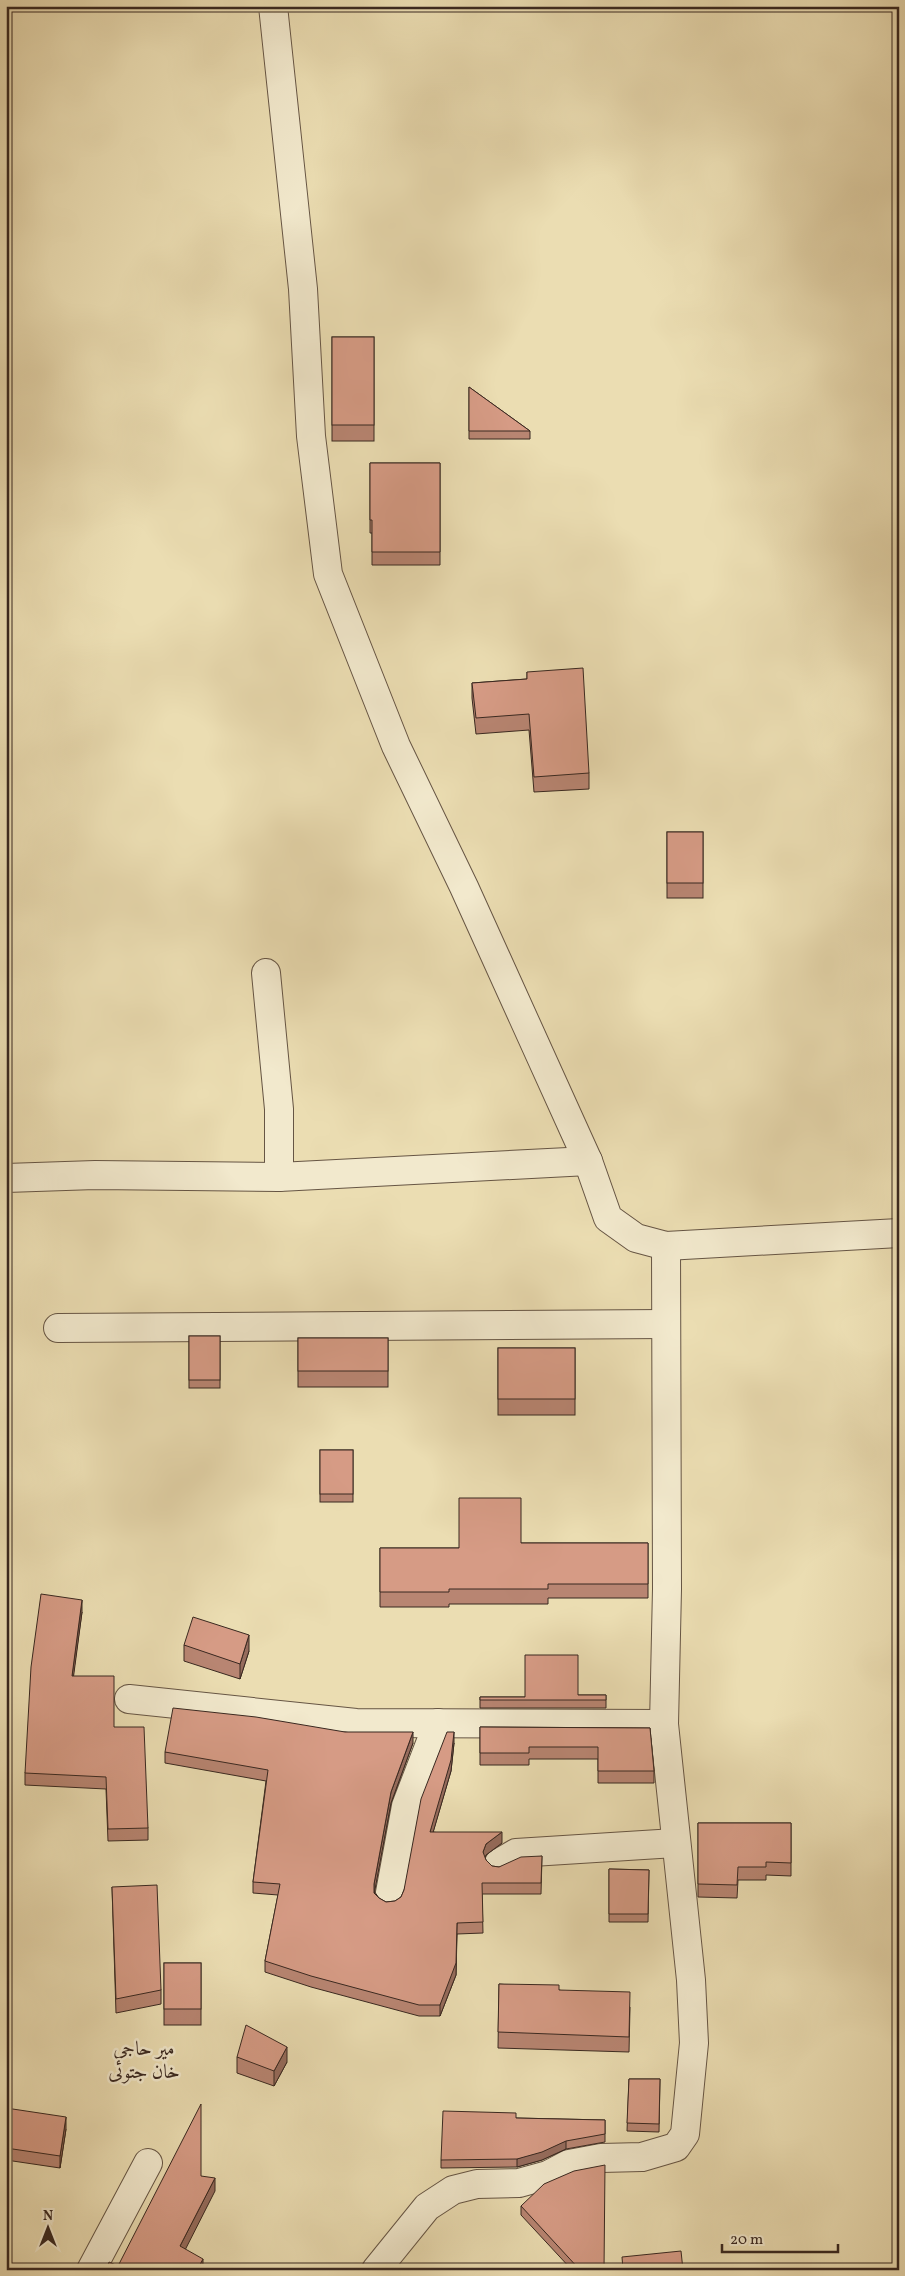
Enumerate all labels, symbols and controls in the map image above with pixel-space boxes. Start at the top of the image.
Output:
district label: میر حاجی خان جتوئی [108,2036,180,2087]
north arrow [22,2204,72,2254]
text: N [43,2207,53,2226]
scale bar [722,2221,839,2253]
text: 20 m [730,2230,763,2251]

